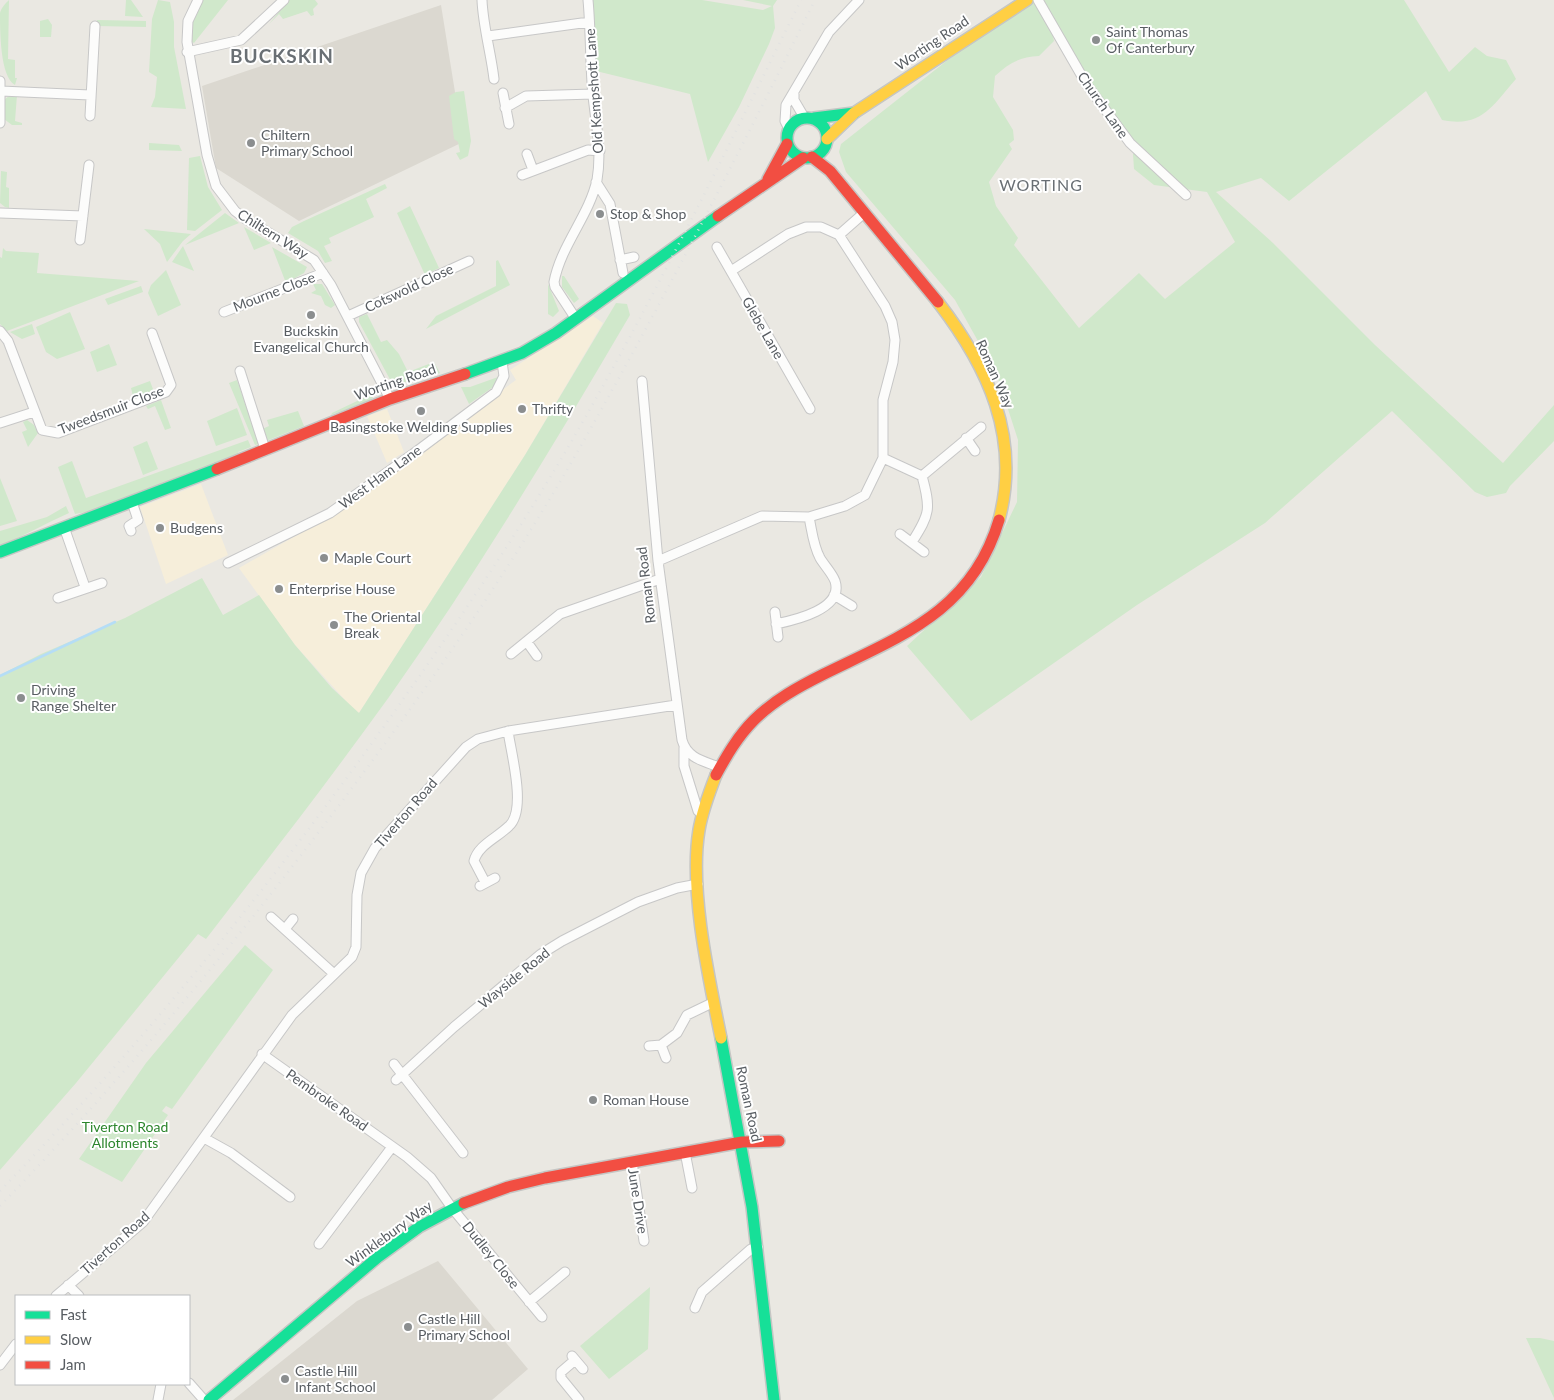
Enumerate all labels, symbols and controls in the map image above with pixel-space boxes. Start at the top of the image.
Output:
street label: Worting Road [892,12,972,73]
place label: Saint Thomas Of Canterbury [1106,23,1196,56]
street label: Old Kempshott Lane [581,28,606,154]
marker: Saint Thomas Of Canterbury [1090,34,1102,46]
district label: BUCKSKIN [230,44,334,67]
street label: Church Lane [1074,68,1133,141]
place label: Chiltern Primary School [261,126,353,159]
marker: Chiltern Primary School [245,137,257,149]
district label: WORTING [999,175,1083,194]
street label: Chiltern Way [235,205,312,262]
place label: Stop & Shop [610,205,686,222]
marker: Stop & Shop [594,208,606,220]
street label: Cotswold Close [362,260,456,315]
street label: Mourne Close [230,268,317,315]
street label: Glebe Lane [739,294,788,362]
marker: Buckskin Evangelical Church [305,309,317,321]
place label: Buckskin Evangelical Church [253,322,369,355]
street label: Roman Way [973,337,1019,412]
street label: Worting Road [352,360,438,403]
street label: Tweedsmuir Close [56,382,166,437]
place label: Thrifty [532,400,574,417]
marker: Thrifty [516,403,528,415]
marker: Basingstoke Welding Supplies [415,405,427,417]
place label: Basingstoke Welding Supplies [330,418,512,435]
street label: West Ham Lane [335,441,424,512]
place label: Budgens [170,519,223,536]
marker: Budgens [154,522,166,534]
street label: Roman Road [632,546,659,624]
place label: Maple Court [334,549,411,566]
marker: Maple Court [318,552,330,564]
place label: Enterprise House [289,580,395,597]
marker: Enterprise House [273,583,285,595]
place label: The Oriental Break [344,608,421,641]
marker: The Oriental Break [328,619,340,631]
place label: Driving Range Shelter [31,681,116,714]
marker: Driving Range Shelter [15,692,27,704]
street label: Tiverton Road [371,774,440,851]
street label: Wayside Road [475,944,553,1012]
street label: Roman Road [733,1064,766,1143]
street label: Pembroke Road [283,1065,372,1134]
place label: Roman House [603,1091,689,1108]
marker: Roman House [587,1094,599,1106]
park label: Tiverton Road Allotments [82,1118,168,1151]
street label: June Drive [625,1167,652,1235]
street label: Winklebury Way [342,1196,436,1270]
street label: Tiverton Road [77,1207,152,1278]
street label: Dudley Close [459,1218,524,1292]
legend [15,1295,190,1385]
text: Fast [60,1305,87,1323]
place label: Castle Hill Primary School [418,1310,510,1343]
marker: Castle Hill Primary School [402,1321,414,1333]
text: Slow [60,1330,92,1348]
text: Jam [60,1355,86,1373]
place label: Castle Hill Infant School [295,1362,376,1395]
marker: Castle Hill Infant School [279,1373,291,1385]

